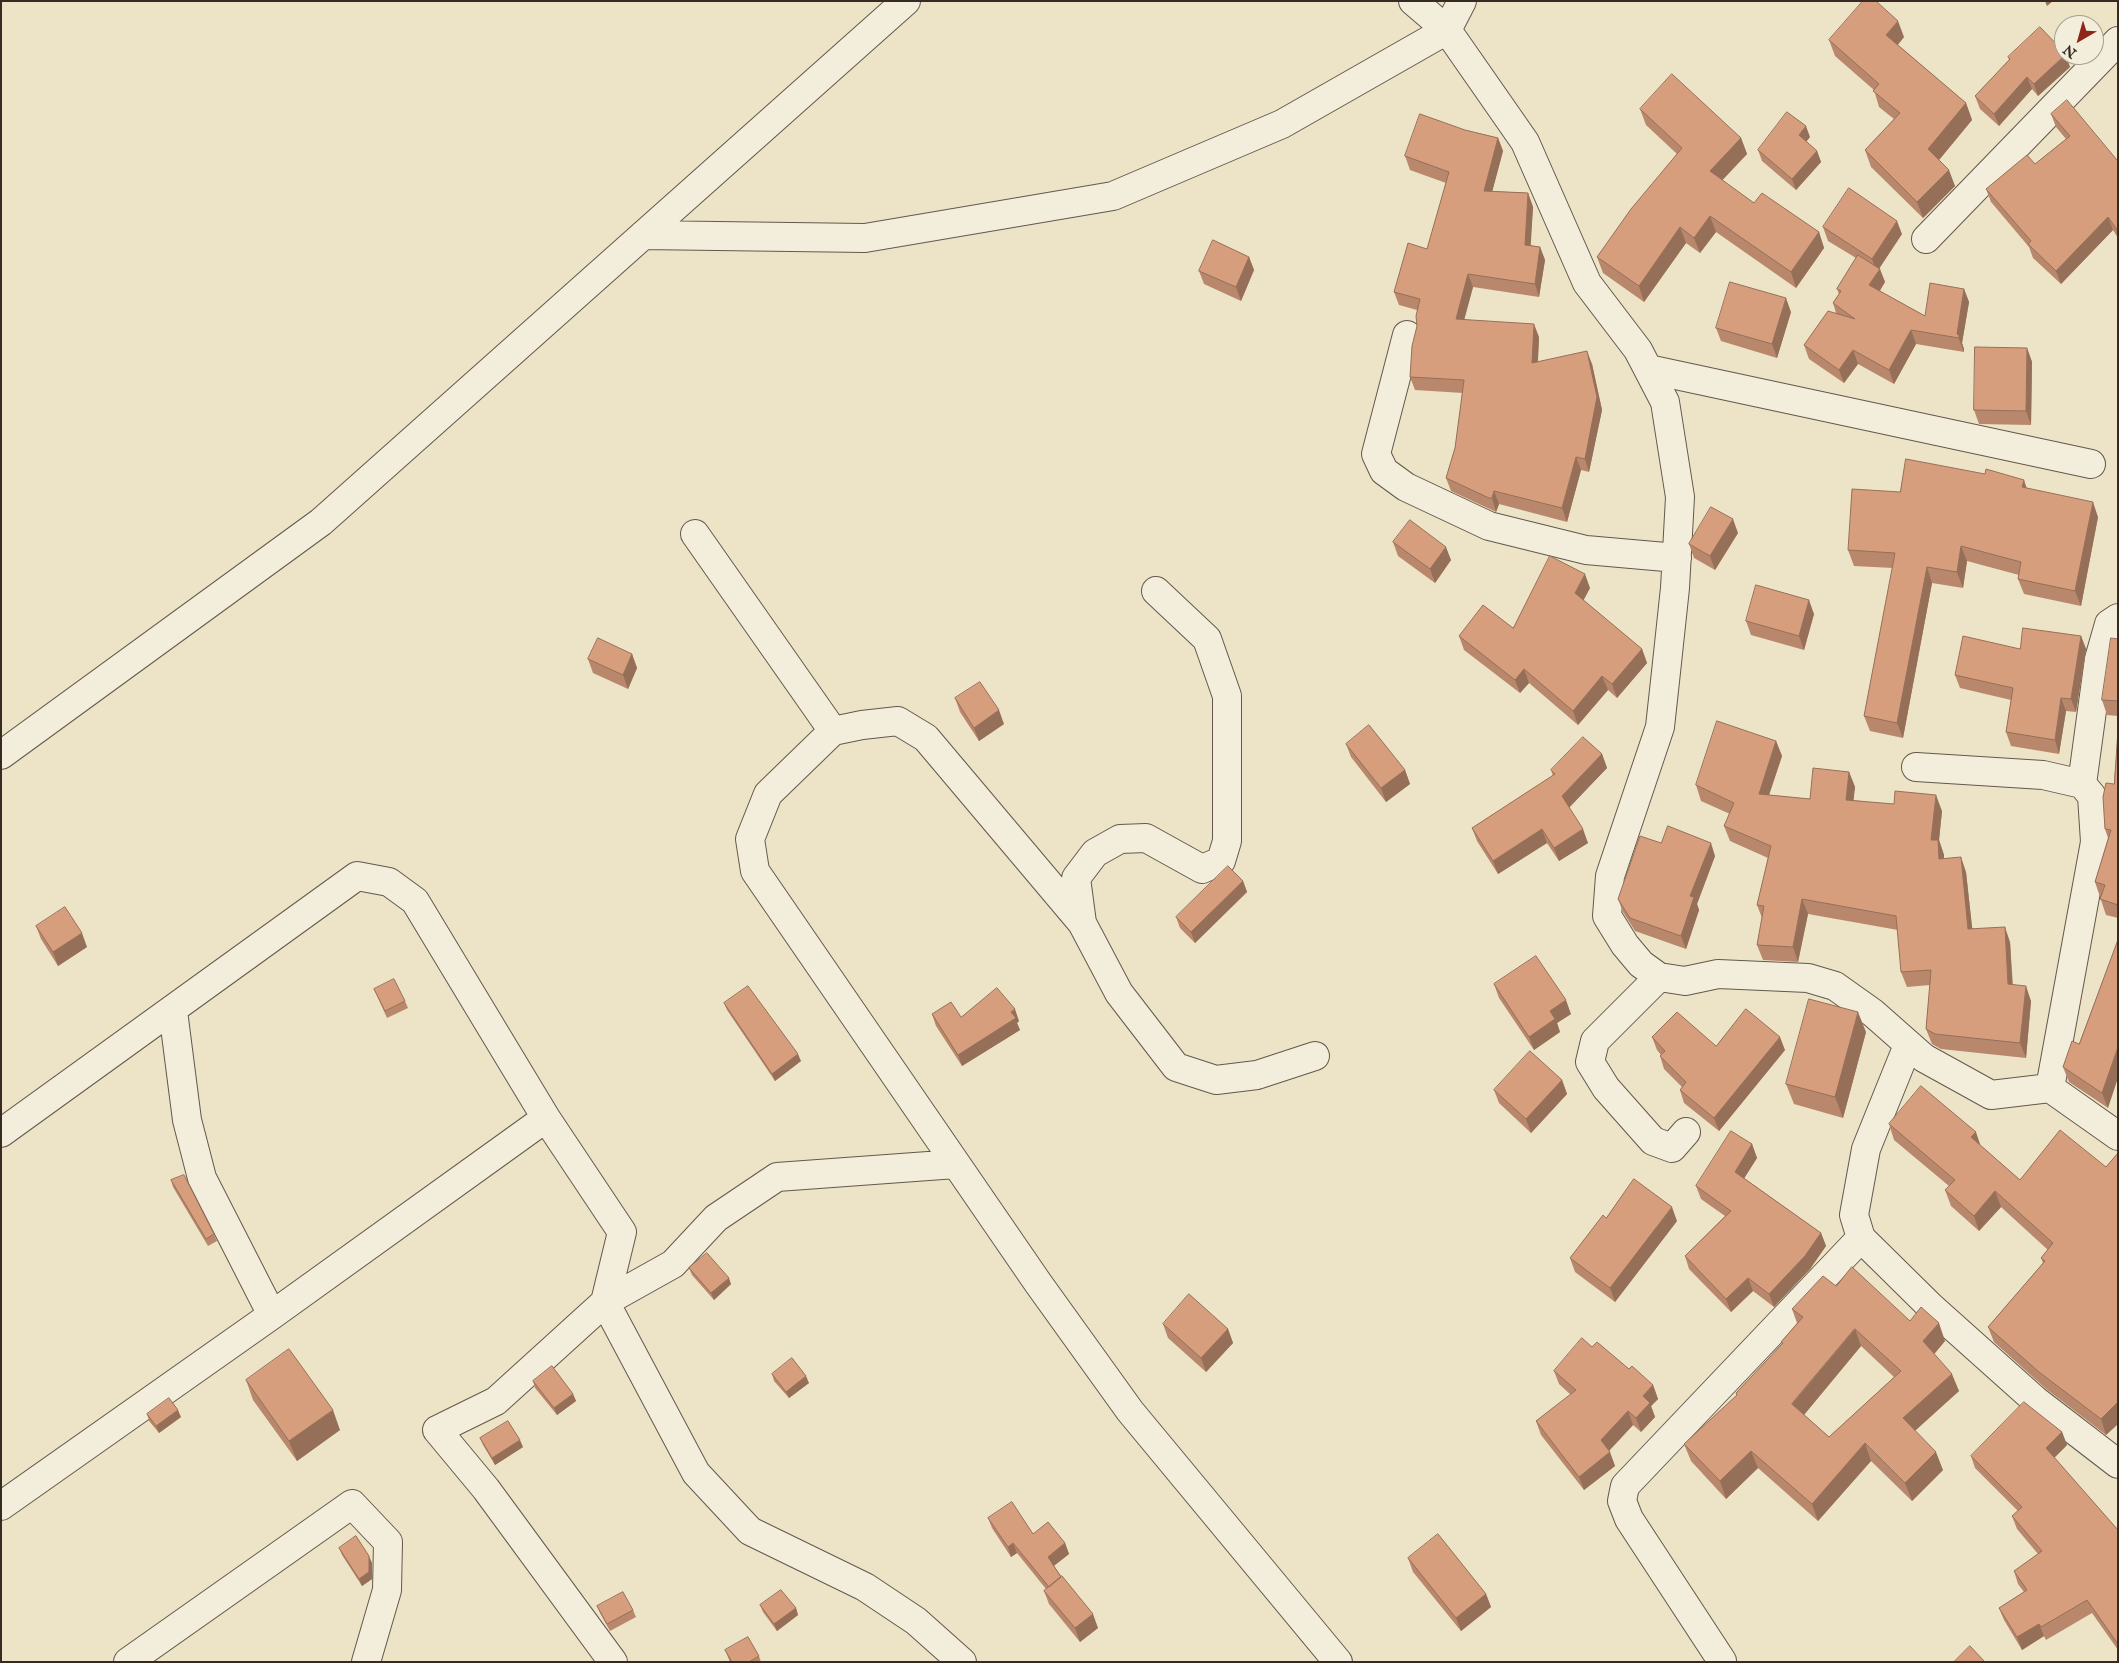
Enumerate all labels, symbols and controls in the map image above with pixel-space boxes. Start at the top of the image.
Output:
north arrow [2054,15,2104,65]
text: N [2060,40,2081,62]

